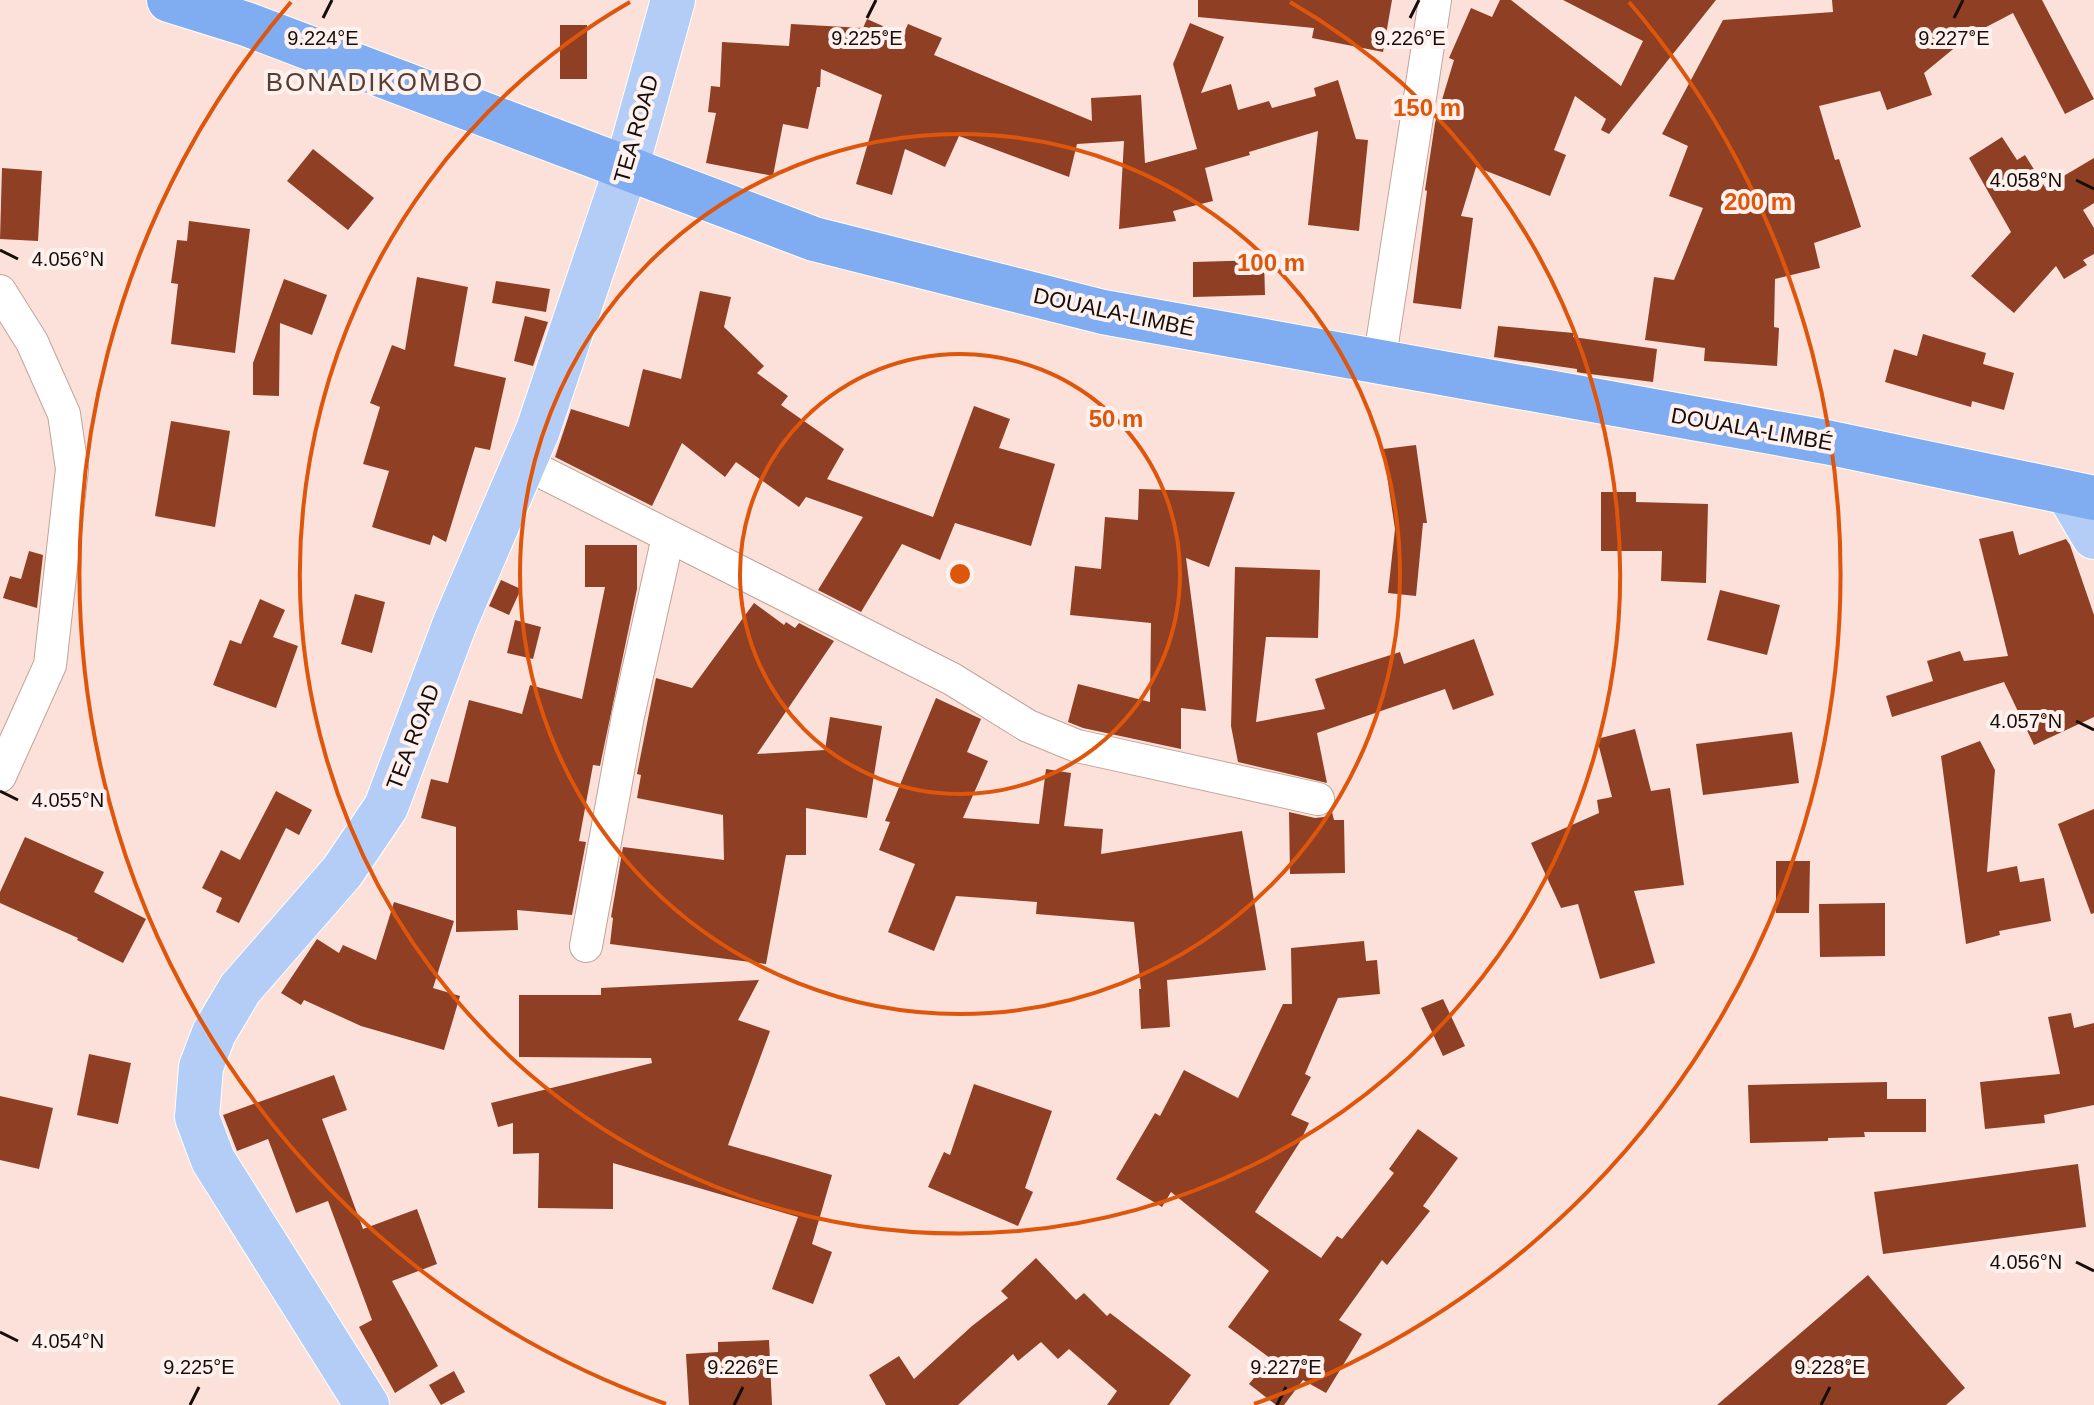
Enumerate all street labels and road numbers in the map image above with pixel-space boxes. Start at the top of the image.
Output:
street label: TEA ROAD [609,72,663,186]
street label: DOUALA-LIMBÉ [1031,283,1197,341]
street label: DOUALA-LIMBÉ [1669,402,1835,456]
street label: TEA ROAD [381,681,445,793]

